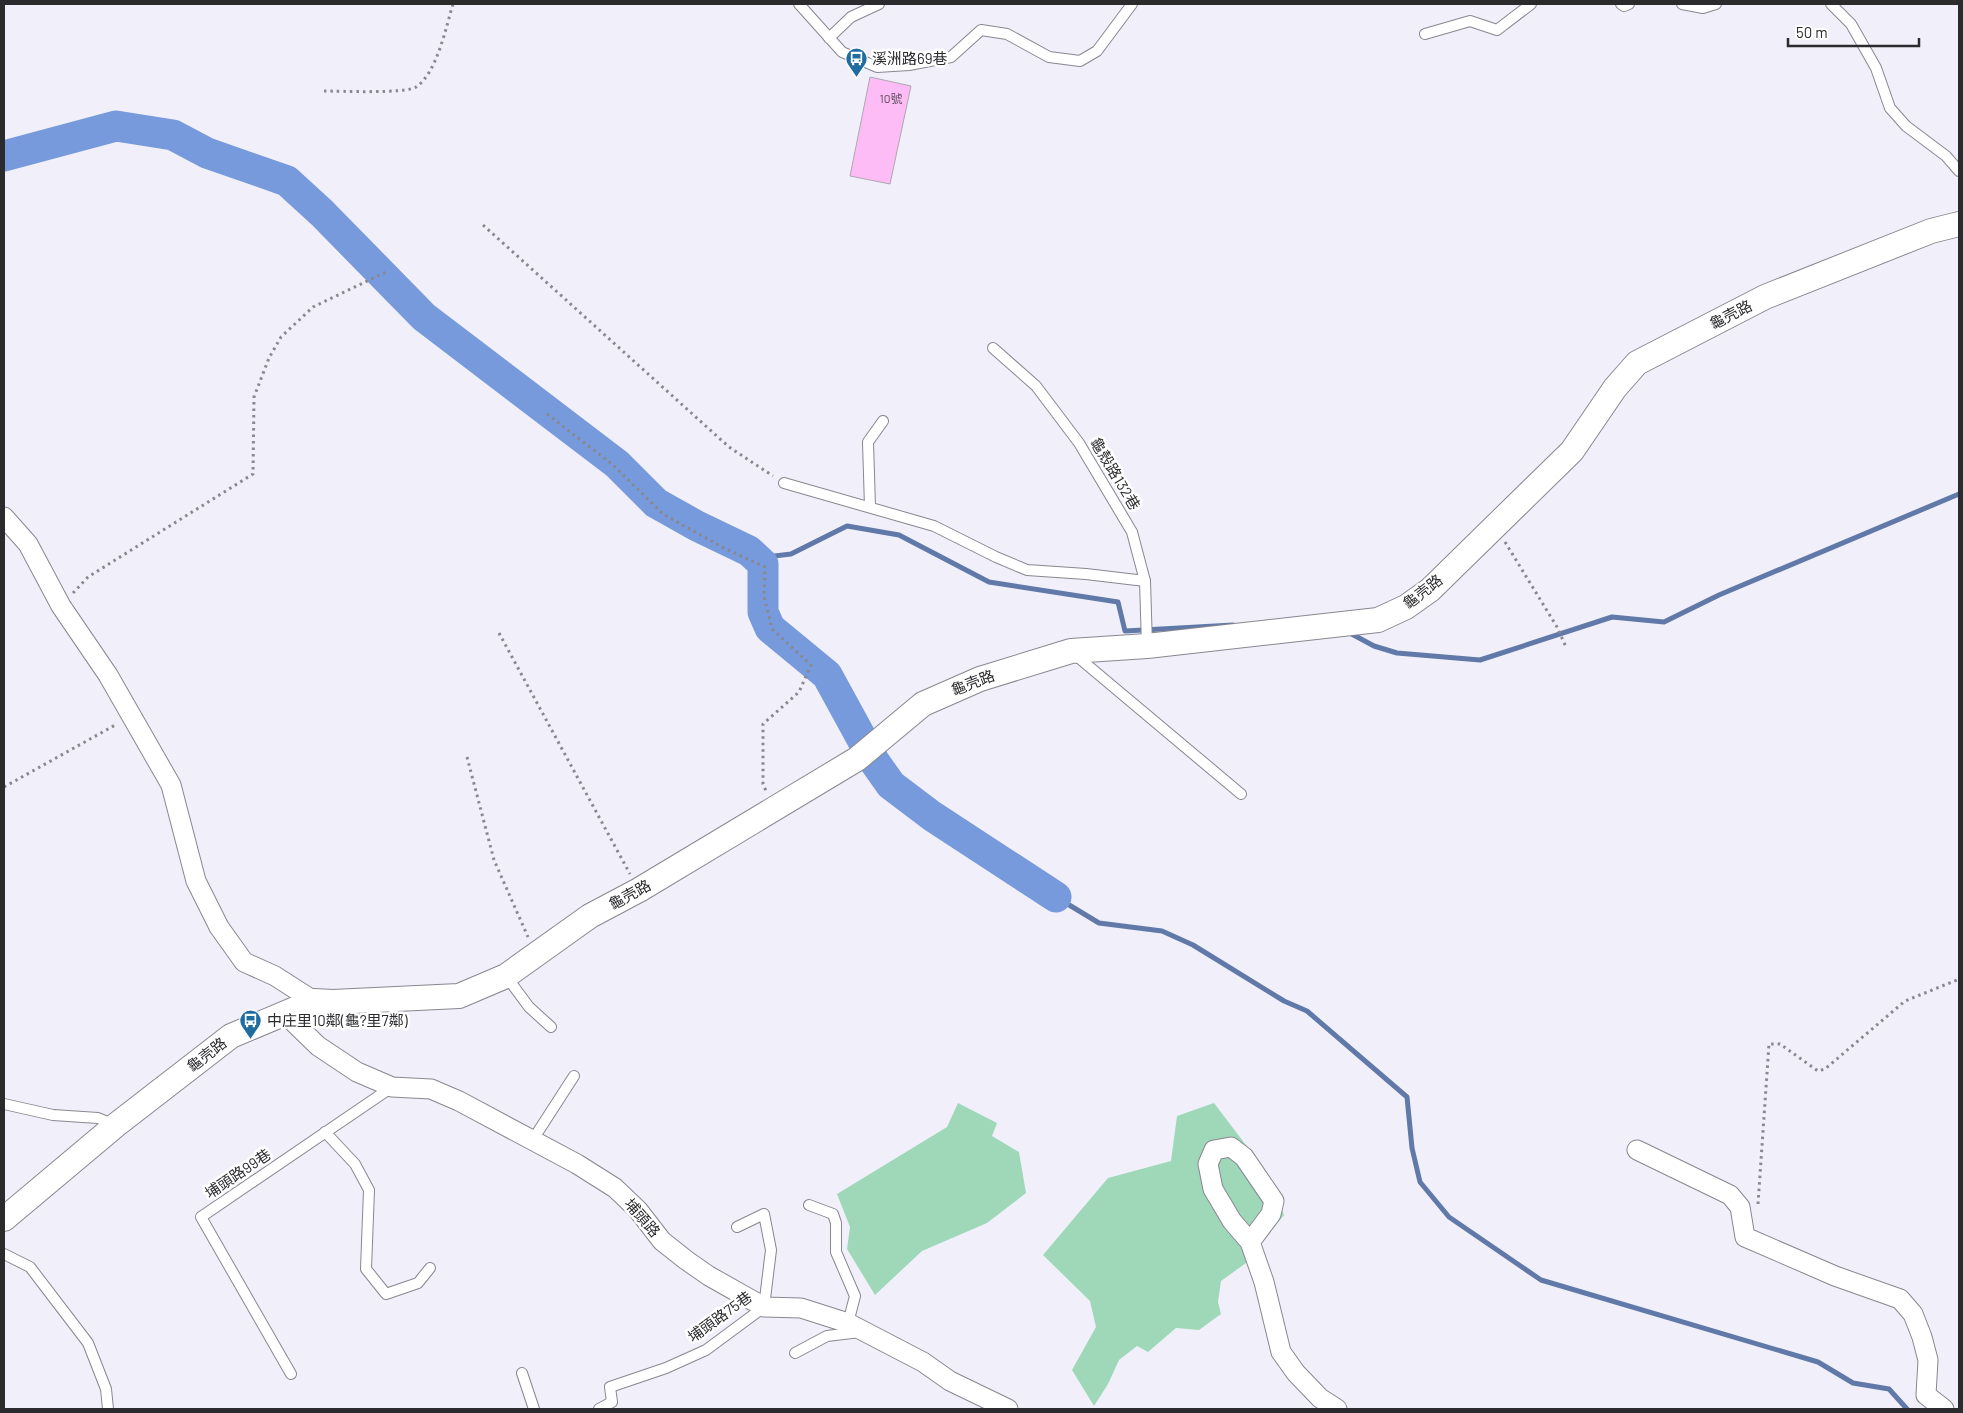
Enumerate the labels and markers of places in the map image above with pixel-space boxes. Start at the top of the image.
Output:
bus stop icon: 溪洲路69巷 [844,47,868,78]
place label: 溪洲路69巷 [872,49,948,67]
bus stop icon: 中庄里10鄰(龜?里7鄰) [239,1009,263,1040]
place label: 中庄里10鄰(龜?里7鄰) [267,1011,408,1029]

